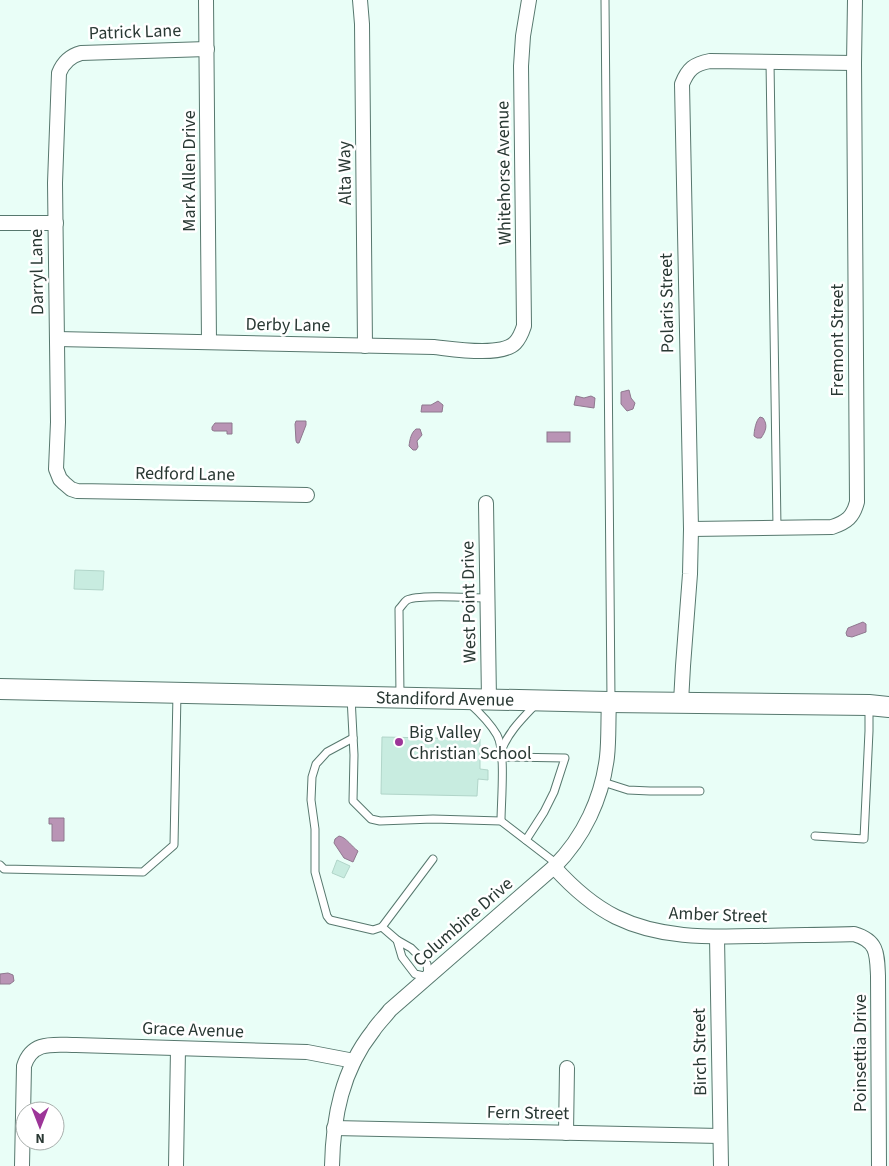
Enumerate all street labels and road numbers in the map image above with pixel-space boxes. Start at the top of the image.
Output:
street label: Patrick Lane [88,18,182,46]
street label: Whitehorse Avenue [490,101,518,245]
street label: Mark Allen Drive [177,110,202,232]
street label: Alta Way [332,140,358,205]
street label: Darryl Lane [24,229,50,315]
street label: Polaris Street [654,253,680,353]
street label: Fremont Street [825,284,850,396]
street label: Derby Lane [245,312,331,338]
street label: Redford Lane [135,461,235,487]
street label: West Point Drive [455,541,483,663]
street label: Standiford Avenue [376,685,514,713]
street label: Columbine Drive [408,871,518,972]
street label: Amber Street [668,901,768,929]
street label: Poinsettia Drive [848,994,873,1112]
street label: Birch Street [687,1008,713,1096]
street label: Grace Avenue [142,1016,244,1044]
street label: Fern Street [487,1100,569,1126]

